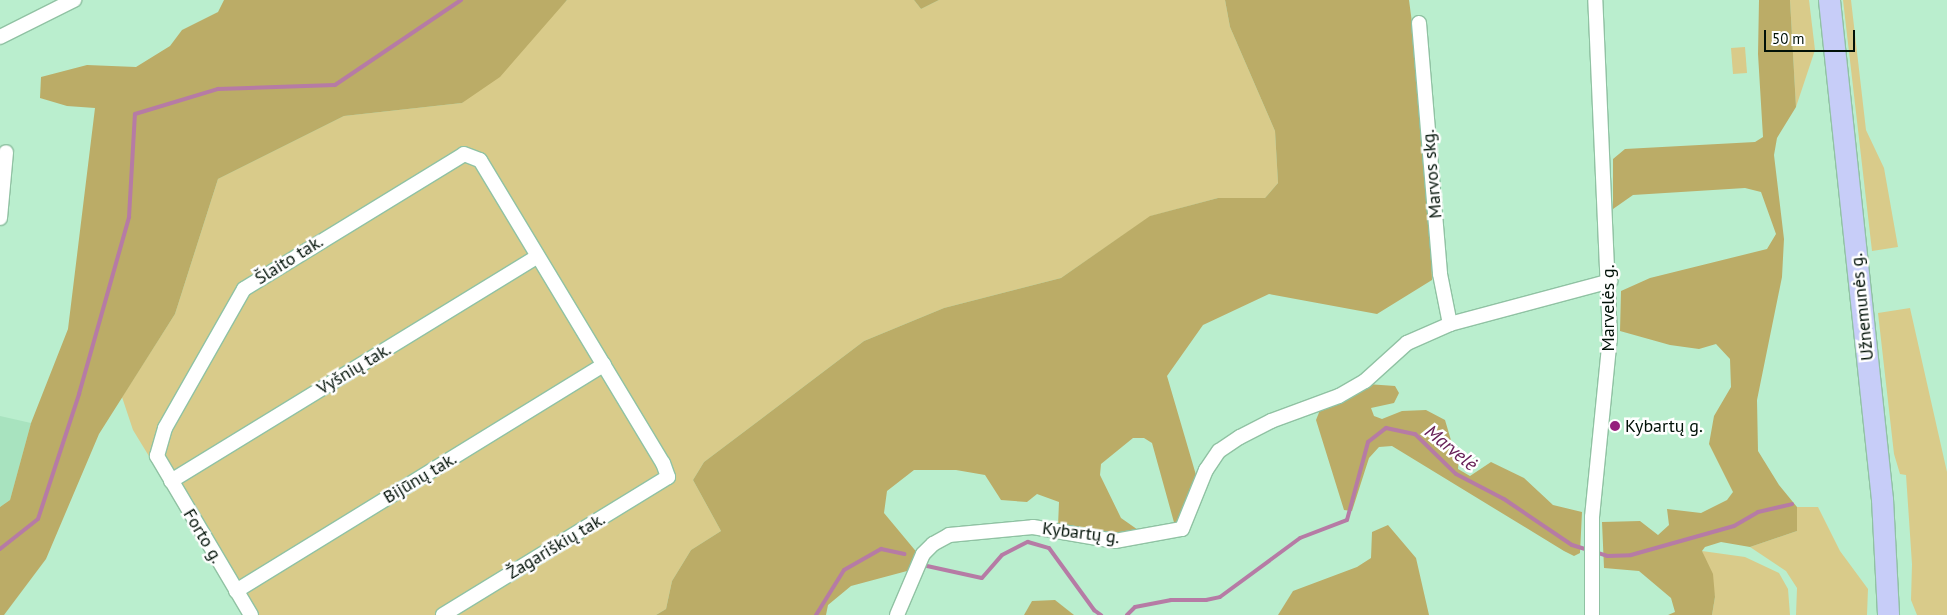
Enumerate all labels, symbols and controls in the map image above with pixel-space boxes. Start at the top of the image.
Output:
scale bar [1767,20,1858,52]
text: 50 m [1772,29,1805,48]
street label: Marvos skg. [1417,129,1447,219]
street label: Šlaito tak. [251,231,327,289]
street label: Užnemunės g. [1846,252,1878,362]
street label: Marvelės g. [1597,264,1619,352]
street label: Vyšnių tak. [313,339,395,399]
place label: Kybartų g. [1625,415,1703,437]
water label: Marvelė [1420,420,1482,476]
marker: Kybartų g. [1609,420,1621,432]
street label: Bijūnų tak. [379,448,461,508]
street label: Forto g. [178,505,228,567]
street label: Žagariškių tak. [503,508,609,584]
street label: Kybartų g. [1041,518,1121,548]

